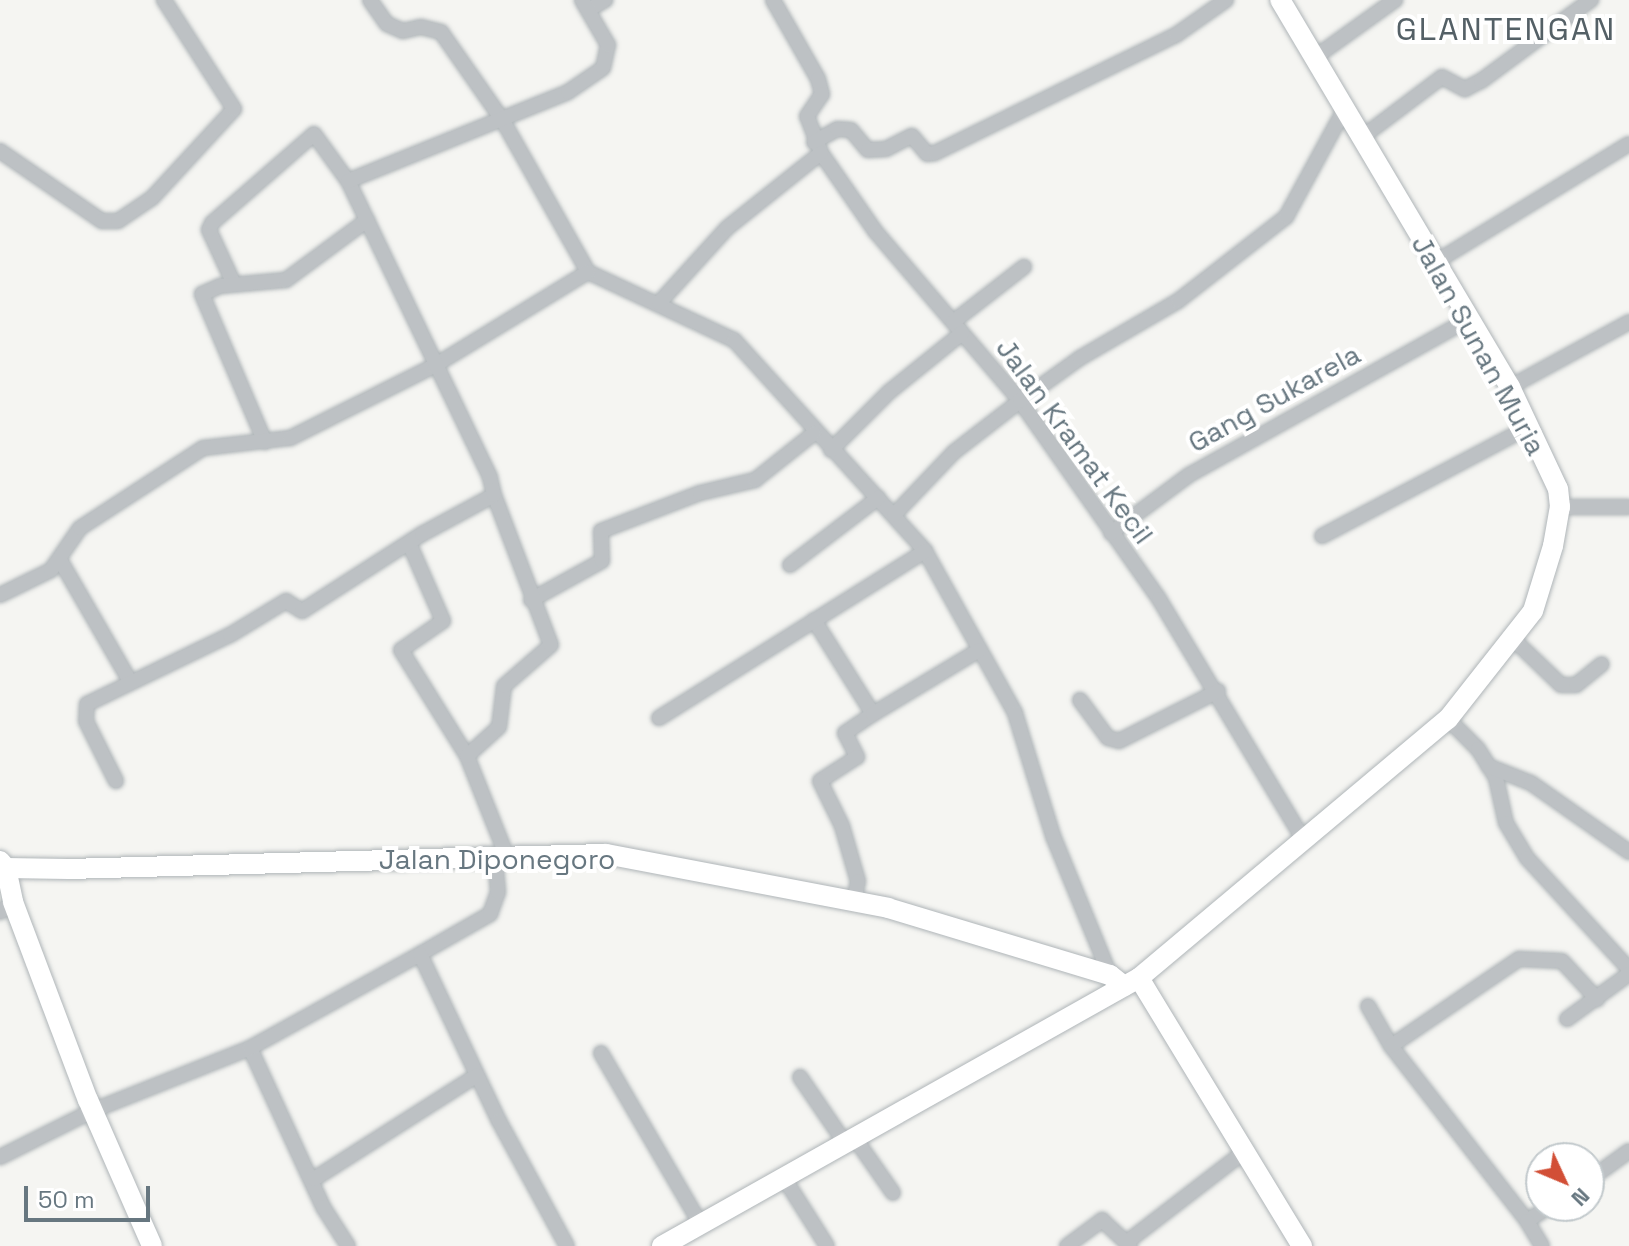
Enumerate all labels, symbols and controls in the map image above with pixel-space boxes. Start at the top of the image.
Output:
district label: GLANTENGAN [1396,10,1616,48]
street label: Jalan Sunan Muria [1405,229,1553,461]
street label: Jalan Kramat Kecil [989,332,1161,550]
street label: Gang Sukarela [1182,337,1366,459]
street label: Jalan Diponegoro [379,842,615,876]
north arrow [1525,1142,1605,1222]
scale bar [28,1170,154,1220]
text: N [1566,1182,1596,1212]
text: 50 m [38,1184,95,1215]

